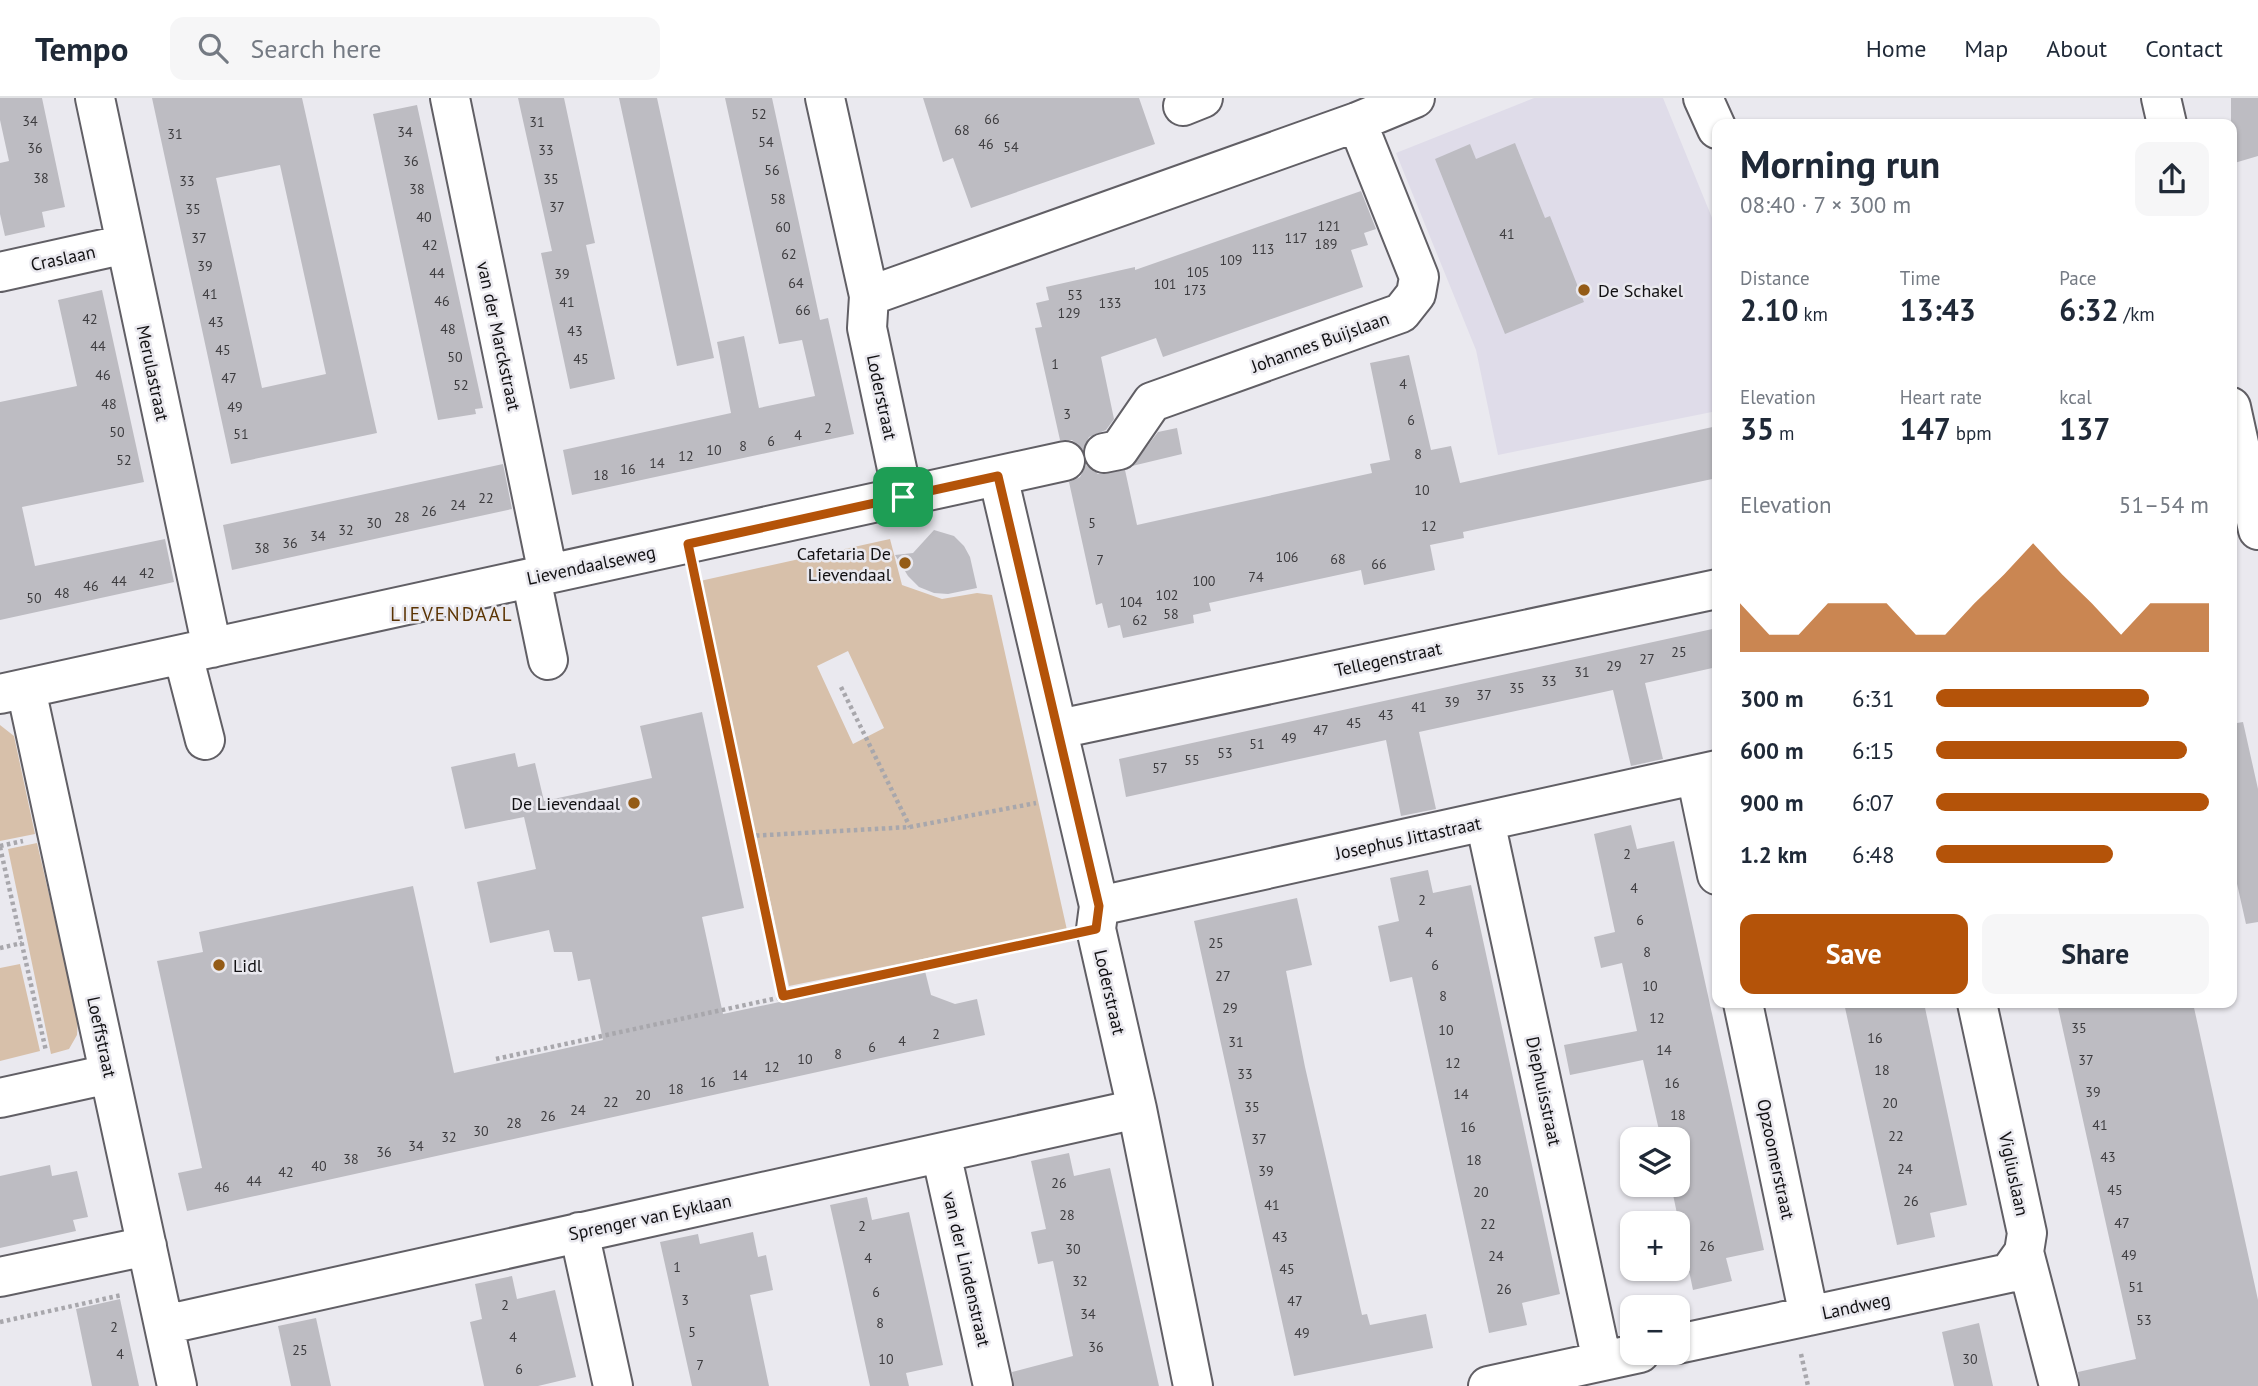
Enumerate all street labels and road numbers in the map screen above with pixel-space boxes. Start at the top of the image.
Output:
street label: Craslaan [29,240,97,276]
street label: van der Marckstraat [472,259,526,413]
street label: Johannes Buijslaan [1247,306,1392,378]
street label: Merulastraat [132,323,174,423]
street label: Loderstraat [862,352,902,442]
street label: Lievendaalseweg [524,540,658,590]
street label: Tellegenstraat [1332,636,1444,682]
street label: Josephus Jittastraat [1332,811,1483,865]
street label: Loderstraat [1089,947,1131,1037]
street label: Loeffstraat [82,994,122,1080]
street label: Diephuisstraat [1521,1034,1567,1148]
street label: Opzoomerstraat [1752,1097,1800,1221]
street label: Vigliuslaan [1994,1129,2034,1218]
street label: Sprenger van Eyklaan [567,1189,733,1245]
street label: van der Lindenstraat [938,1189,996,1349]
street label: Landweg [1820,1288,1892,1324]

